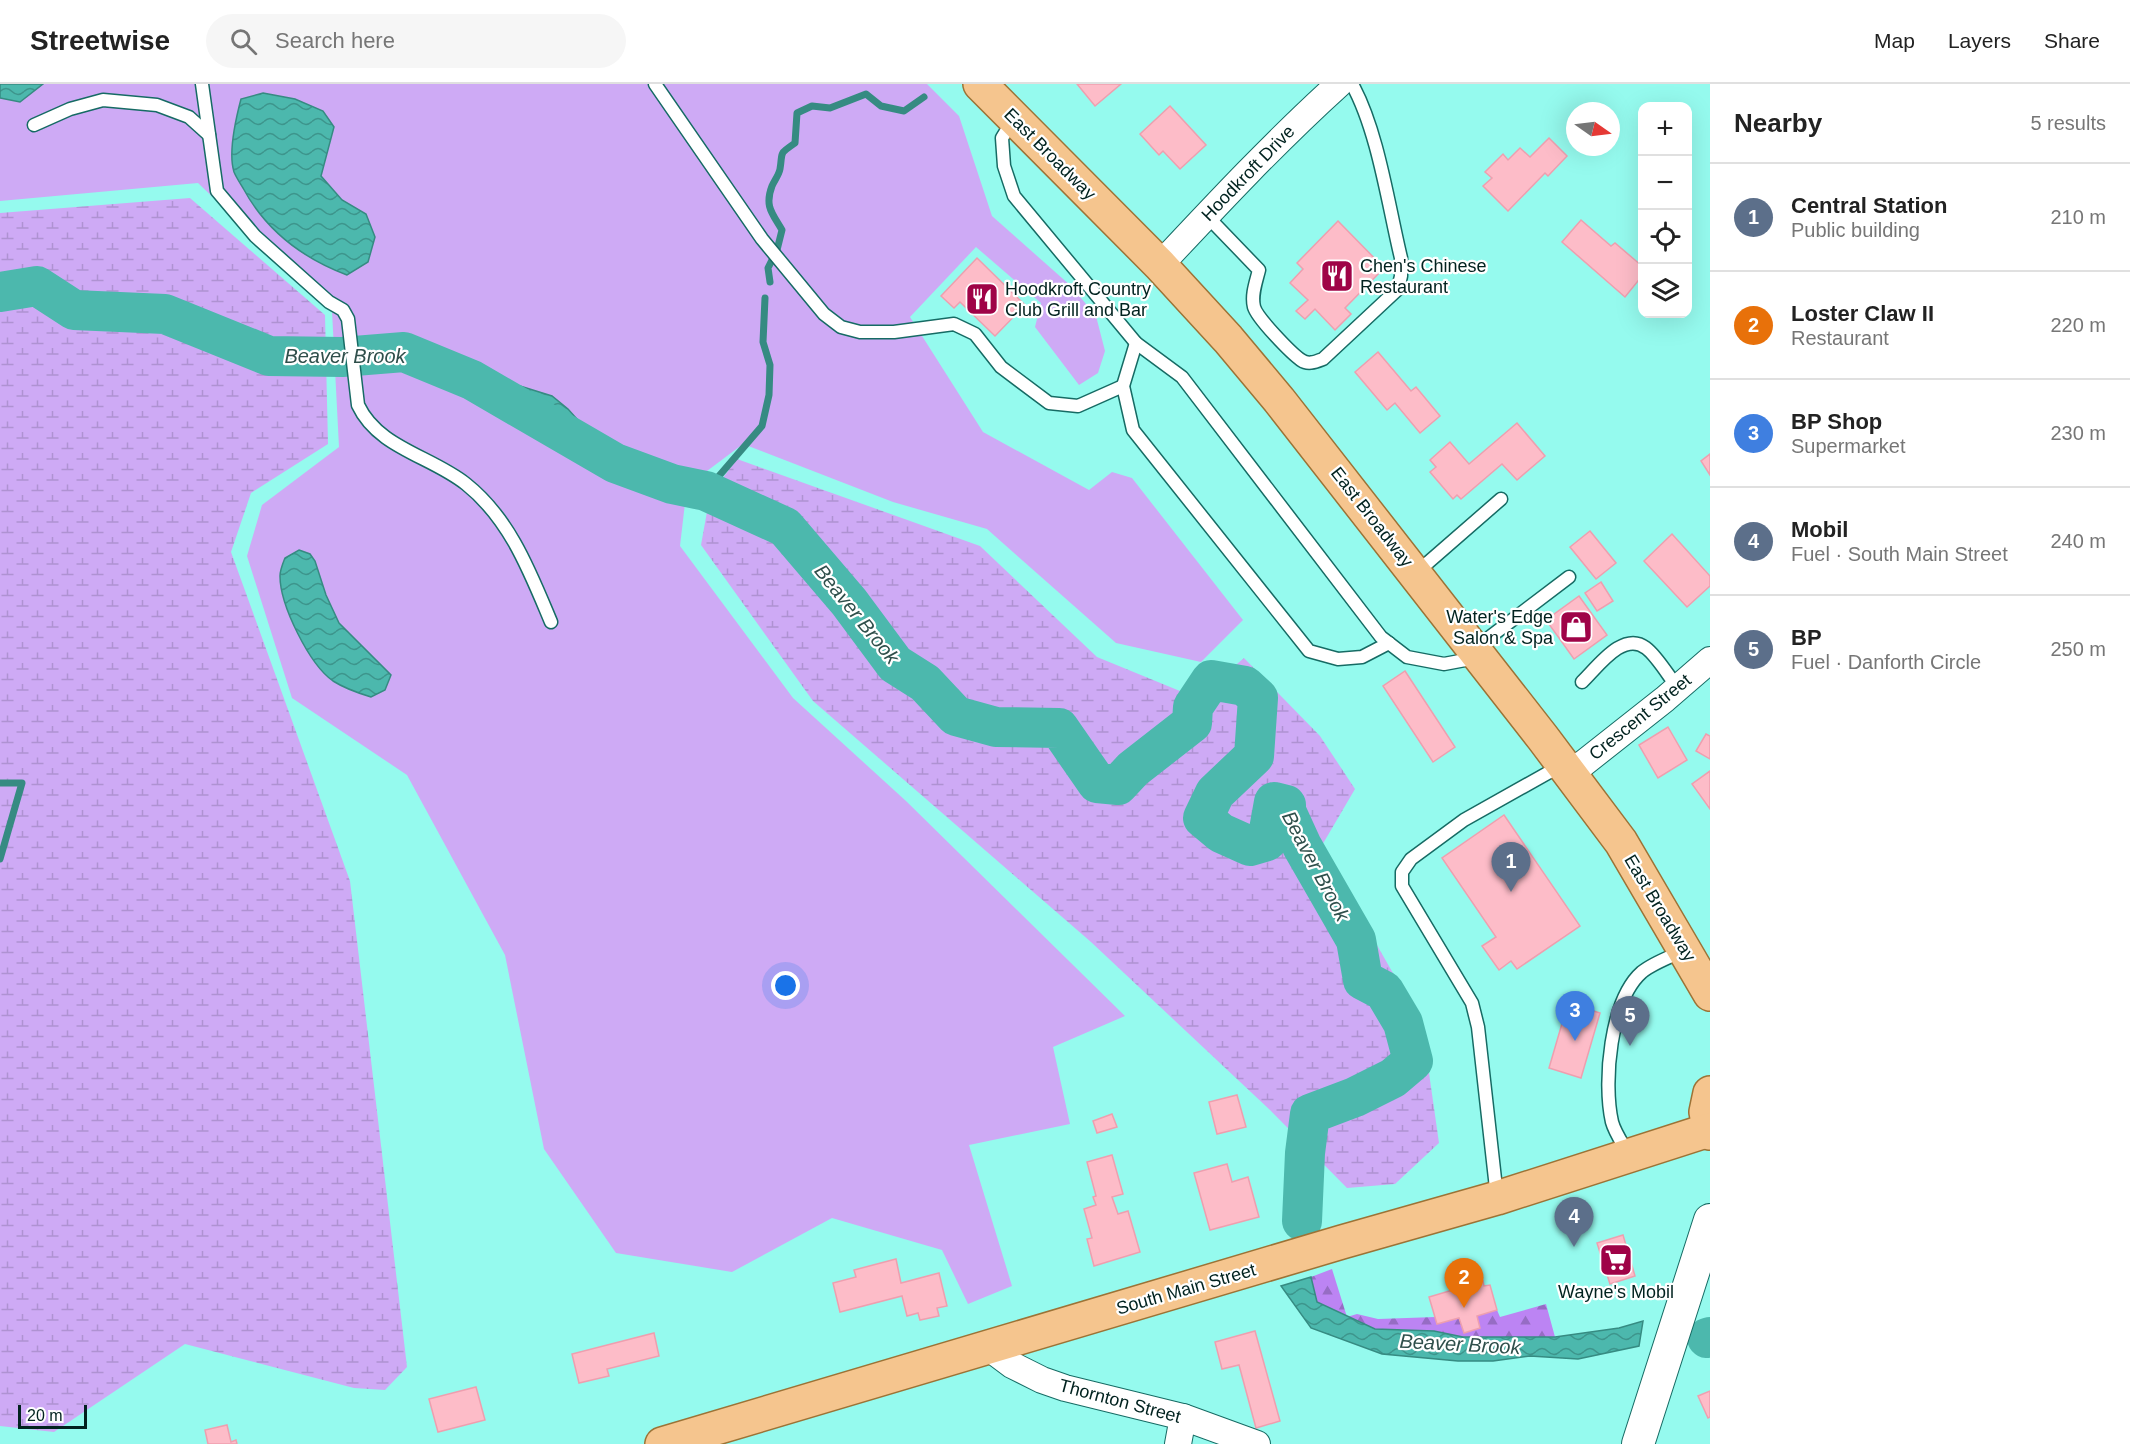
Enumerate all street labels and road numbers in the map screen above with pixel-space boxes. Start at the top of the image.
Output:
street label: East Broadway [1000,104,1100,204]
street label: Hoodkroft Drive [1197,121,1299,225]
street label: East Broadway [1327,463,1417,571]
street label: Crescent Street [1585,670,1695,764]
street label: East Broadway [1620,851,1700,965]
street label: South Main Street [1114,1260,1258,1318]
street label: Thornton Street [1057,1375,1183,1427]

